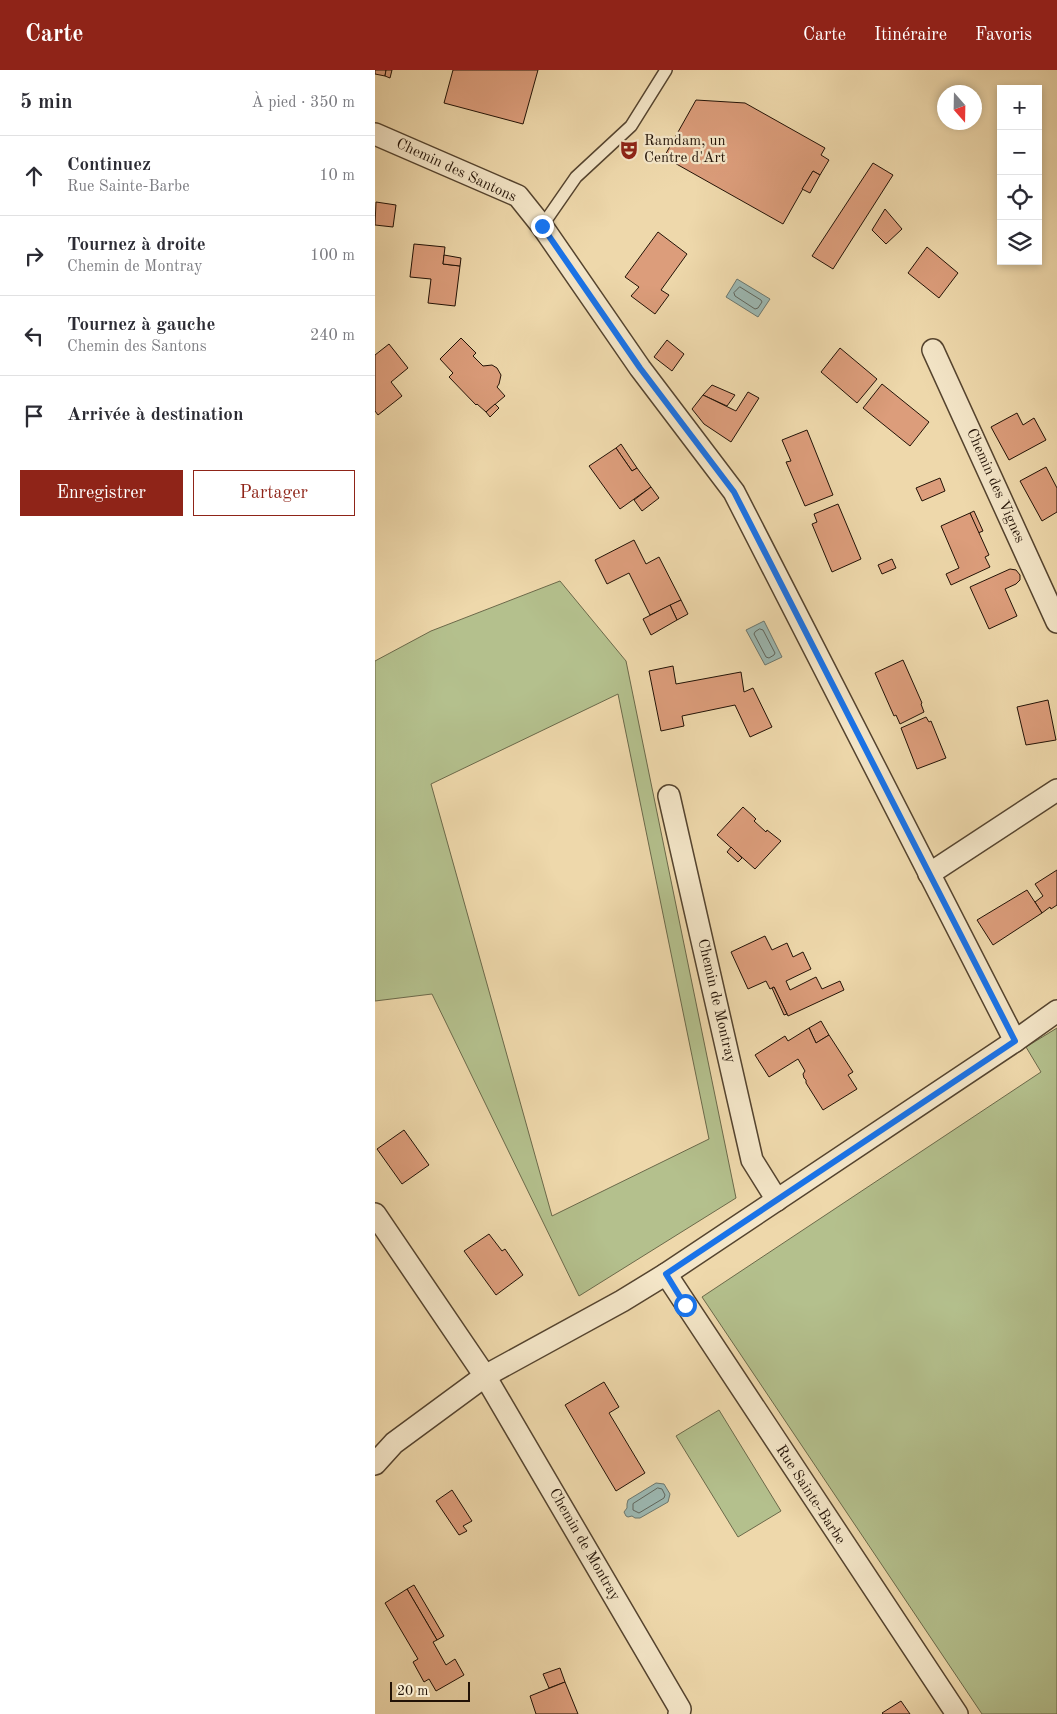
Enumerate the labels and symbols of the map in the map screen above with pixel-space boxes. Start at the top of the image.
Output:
north arrow [937,85,982,130]
place label: Ramdam, un Centre d'Art [644,134,726,166]
street label: Chemin des Santons [394,137,518,205]
theatre icon: Ramdam, un Centre d'Art [618,139,640,161]
route end [531,215,554,238]
street label: Chemin des Vignes [963,427,1027,545]
street label: Chemin de Montray [694,937,738,1065]
route start [674,1294,697,1317]
street label: Rue Sainte-Barbe [772,1443,848,1547]
street label: Chemin de Montray [546,1486,622,1604]
scale bar [390,1679,470,1702]

